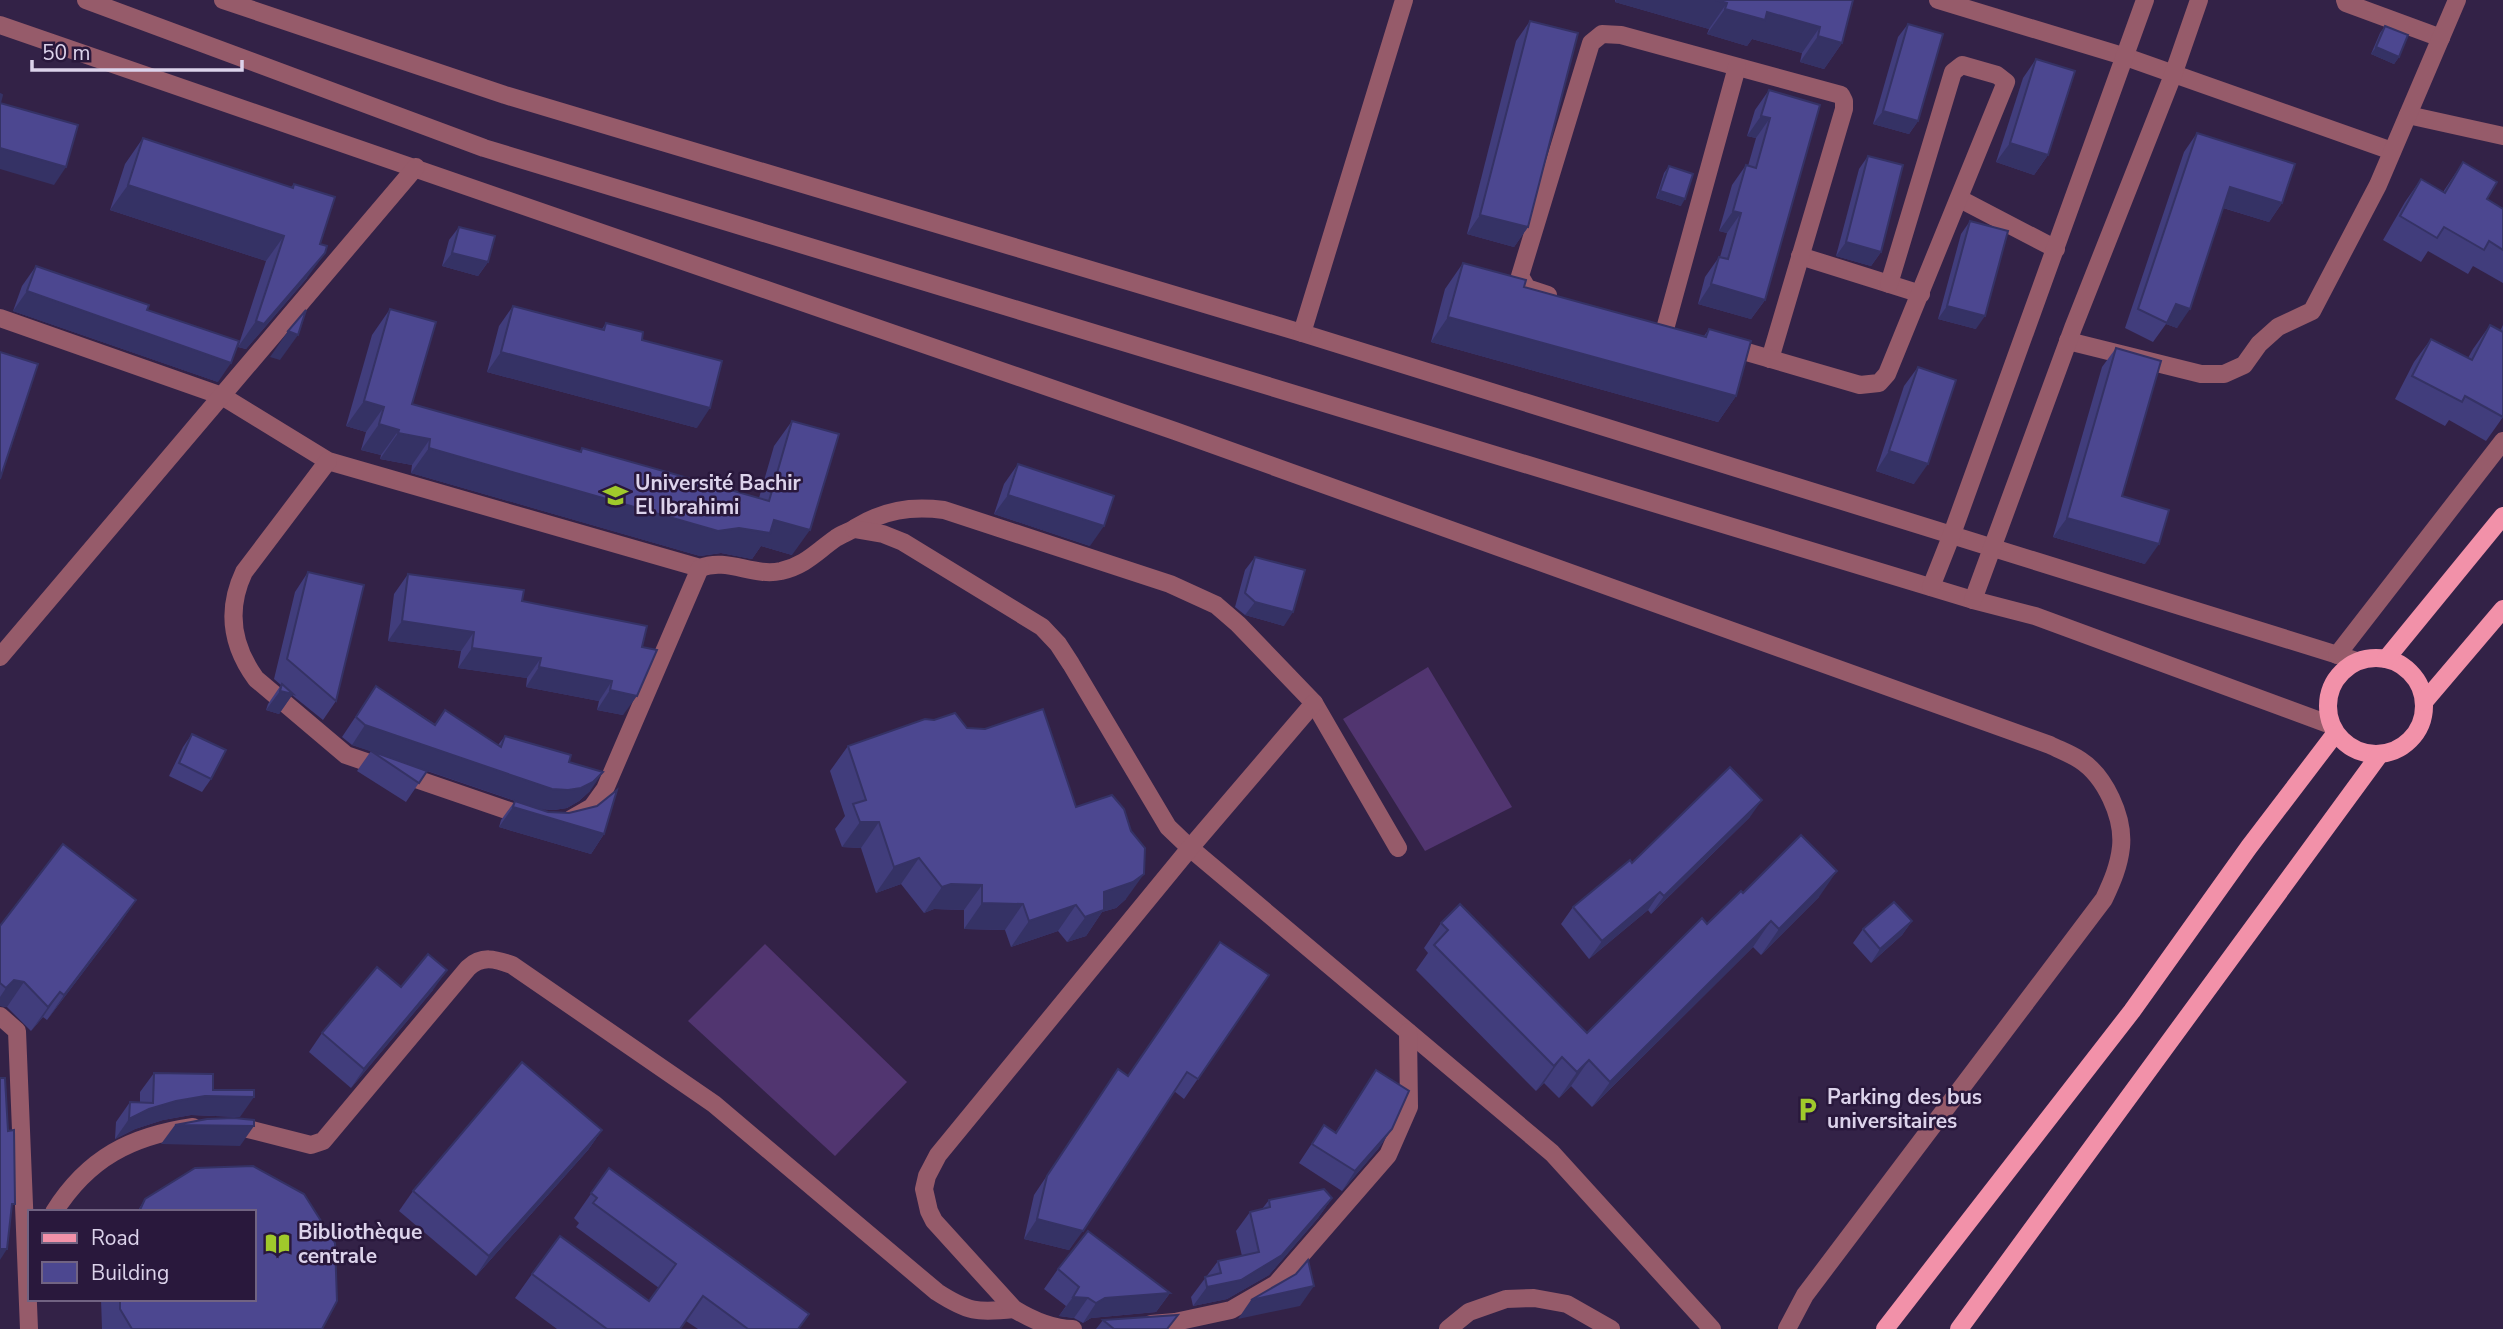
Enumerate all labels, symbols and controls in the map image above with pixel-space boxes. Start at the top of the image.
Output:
scale bar [32,28,242,72]
text: 50 m [42,39,91,67]
place label: Université Bachir El Ibrahimi [635,469,802,521]
school or university icon: Université Bachir El Ibrahimi [601,481,629,509]
place label: Parking des bus universitaires [1827,1083,1982,1135]
parking icon: Parking des bus universitaires [1793,1095,1821,1123]
legend [28,1210,256,1301]
place label: Bibliothèque centrale [298,1218,422,1270]
text: Road [91,1224,140,1252]
library icon: Bibliothèque centrale [264,1230,292,1258]
text: Building [91,1259,169,1287]

